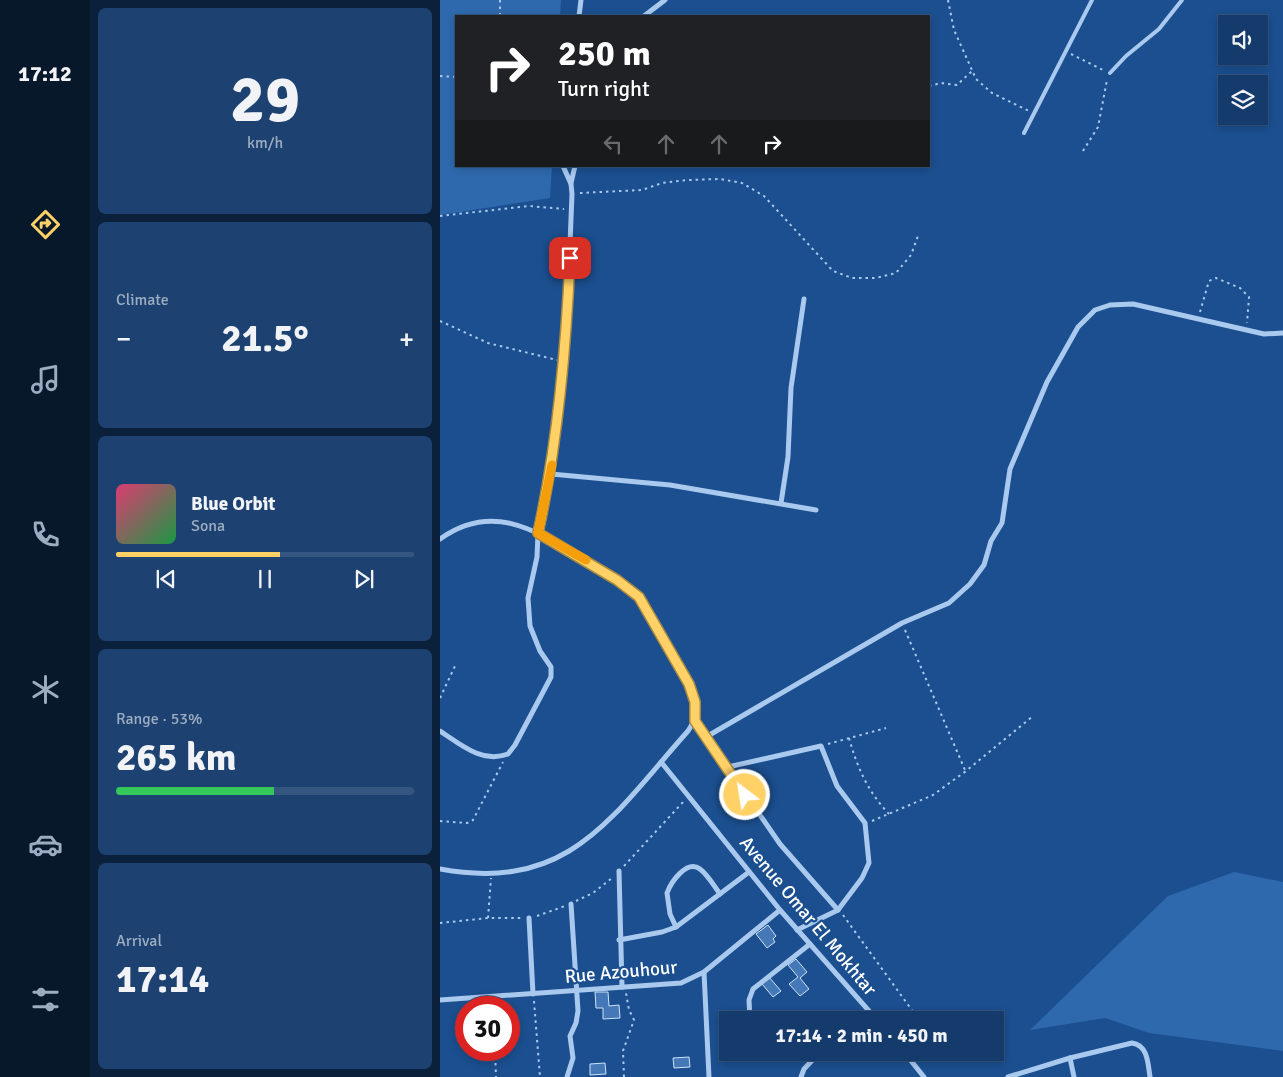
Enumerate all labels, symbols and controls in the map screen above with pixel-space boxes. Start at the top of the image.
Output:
map controls [1218,15,1268,125]
button: sound [1218,15,1268,65]
text: 250 m [558,32,651,75]
icon: right [475,35,540,100]
text: 17:12 [18,60,72,87]
text: 29 [230,60,300,140]
text: Turn right [558,75,650,102]
button: layers [1218,75,1268,125]
icon: left [599,130,627,158]
icon: ahead [652,130,680,158]
icon: ahead [705,130,733,158]
icon: right [758,130,786,158]
text: km/h [247,133,283,153]
icon: directions [28,207,63,242]
pin [549,237,591,279]
icon: arrive [556,244,584,272]
text: Climate [116,290,169,310]
text: 21.5° [221,315,309,362]
text: − [116,322,131,356]
text: + [399,322,414,356]
icon: music [28,362,63,397]
text: Blue Orbit [191,492,275,516]
text: Sona [191,516,225,536]
icon: phone [28,517,63,552]
icon: previous [152,565,180,593]
icon: pause [251,565,279,593]
icon: next [350,565,378,593]
icon: climate [28,672,63,707]
text: Range · 53% [116,709,202,729]
text: 265 km [116,734,237,781]
position arrow [718,768,770,820]
icon: car [28,827,63,862]
street label: Avenue Omar El Mokhtar [734,831,882,1001]
text: Arrival [116,931,162,951]
street label: Rue Azouhour [564,955,678,989]
text: 17:14 [116,956,209,1003]
icon: filters [28,982,63,1017]
speed limit sign: 30 [455,996,520,1061]
text: 17:14 · 2 min · 450 m [775,1024,948,1048]

